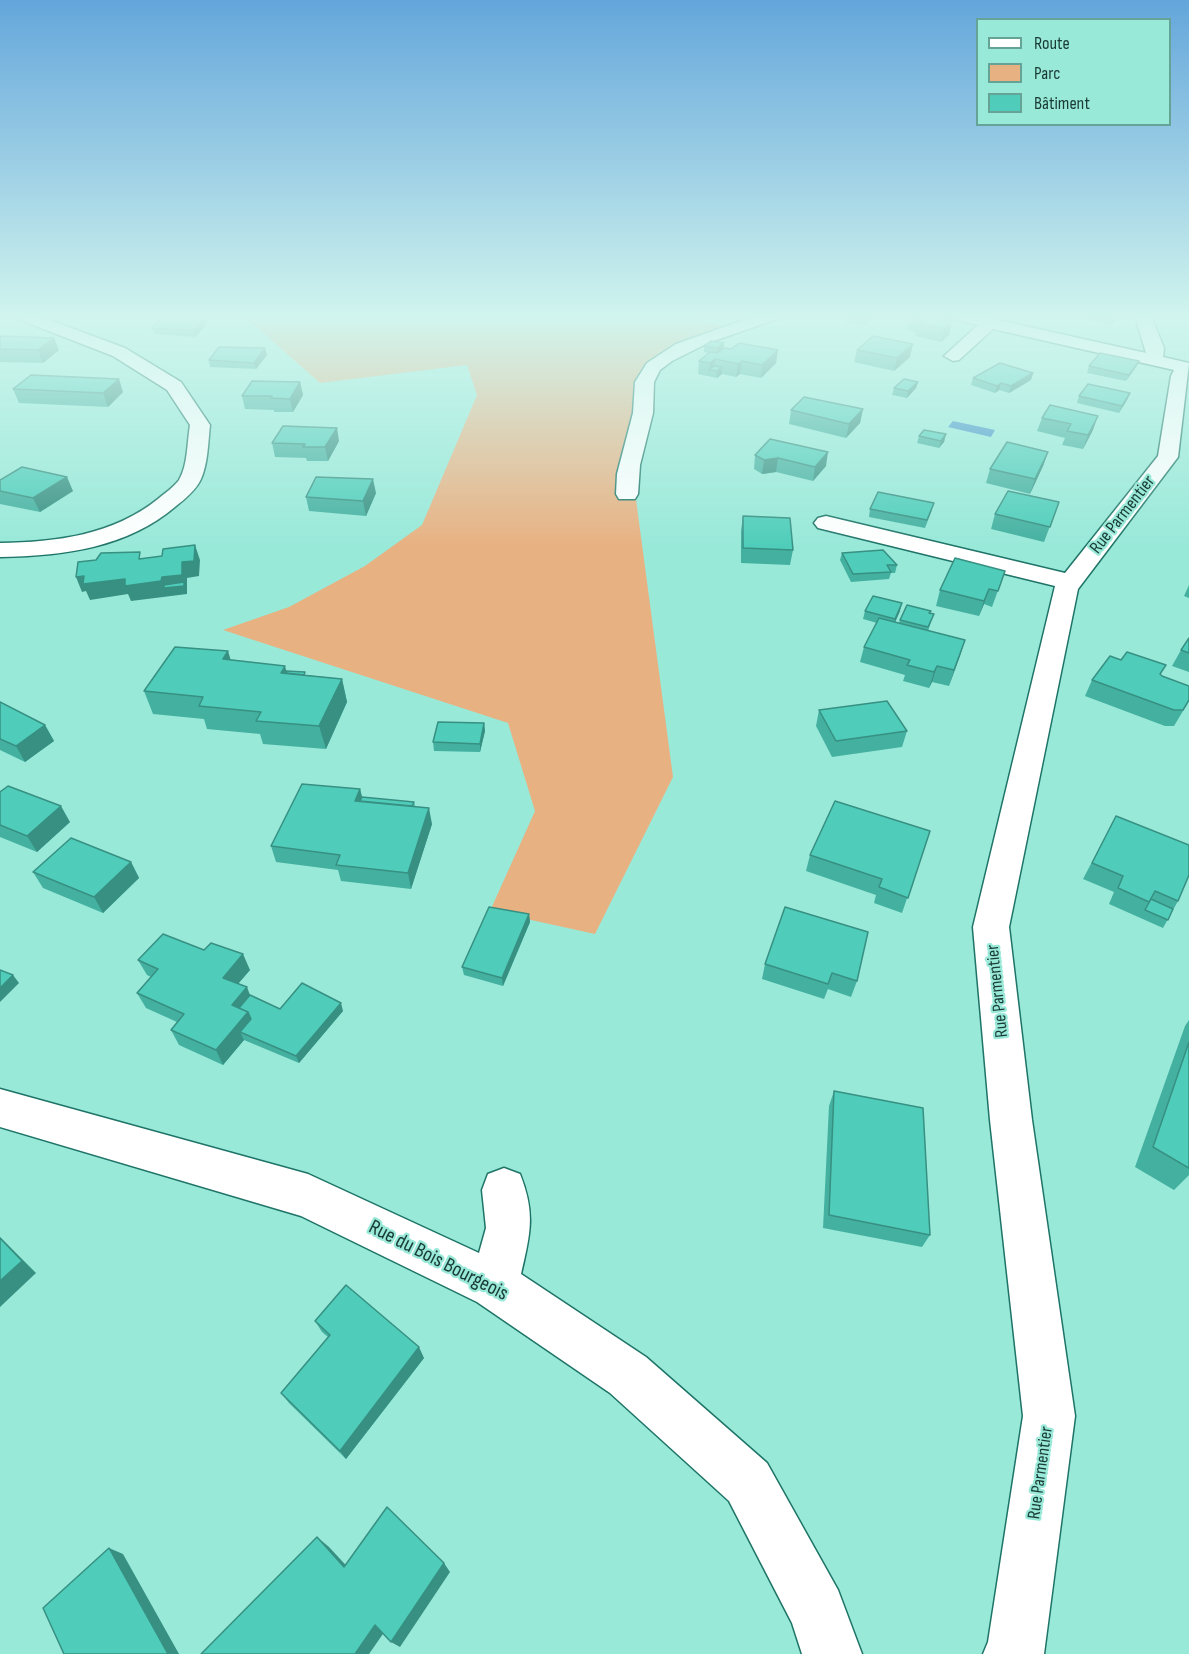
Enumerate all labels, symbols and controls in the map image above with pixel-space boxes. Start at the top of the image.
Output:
legend [976,18,1171,126]
text: Route [1034,33,1070,54]
text: Parc [1034,63,1060,84]
text: Bâtiment [1034,93,1090,114]
street label: Rue Parmentier [1086,472,1160,558]
street label: Rue Parmentier [982,943,1014,1039]
street label: Rue du Bois Bourgeois [364,1215,512,1307]
street label: Rue Parmentier [1024,1425,1058,1521]

